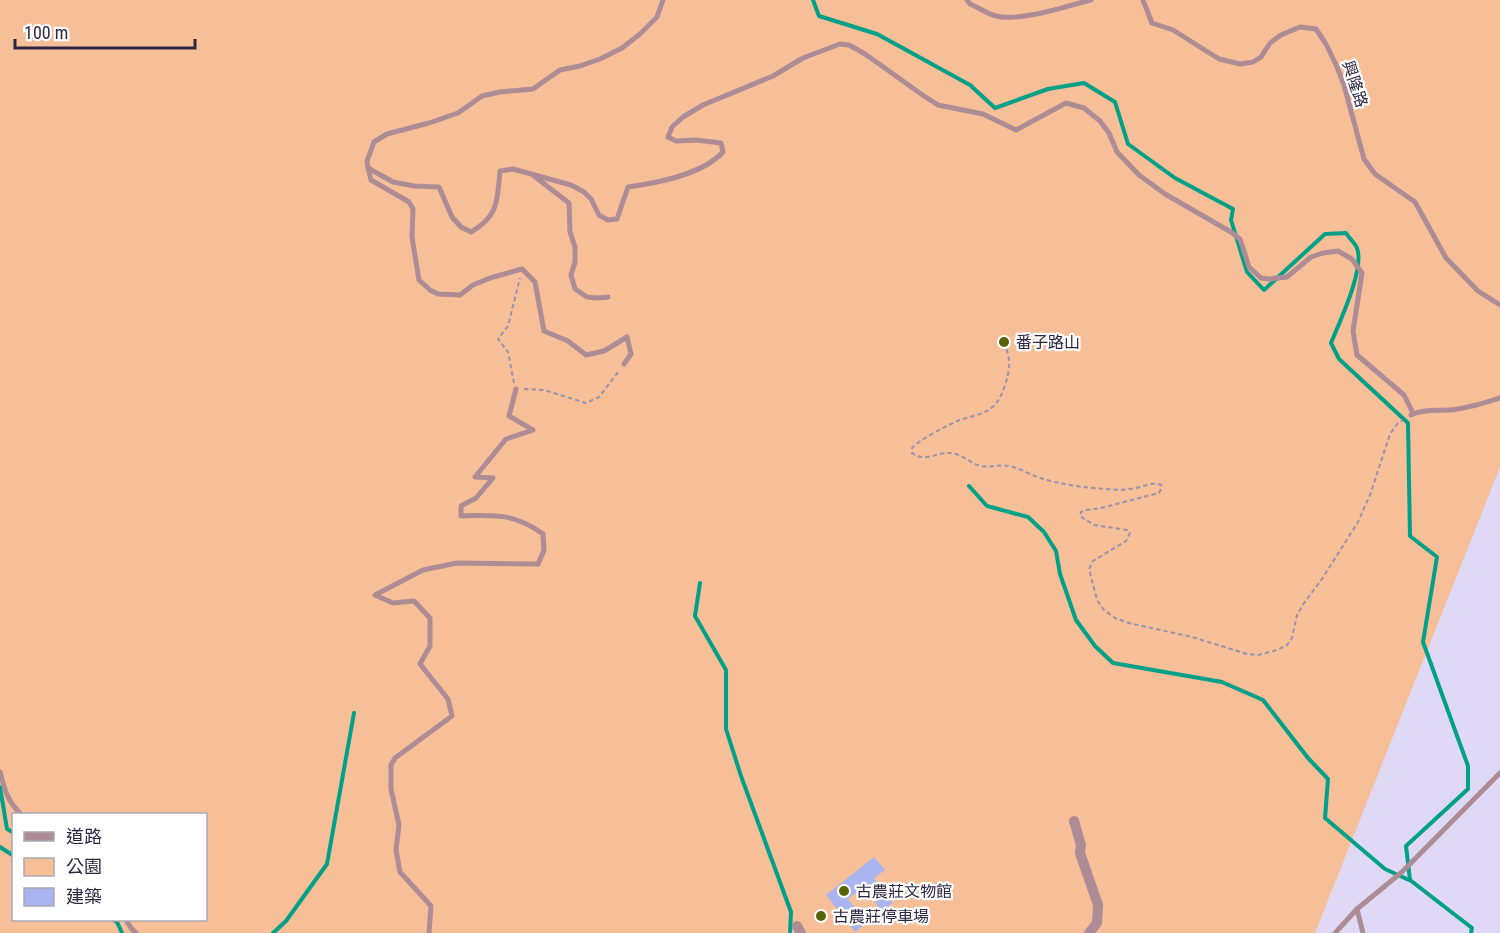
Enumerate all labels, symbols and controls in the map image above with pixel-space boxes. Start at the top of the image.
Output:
scale bar [15,12,195,50]
text: 100 m [24,22,68,43]
street label: 興隆路 [1339,58,1371,110]
place label: 番子路山 [1016,333,1080,352]
marker: 番子路山 [997,335,1011,349]
legend [12,813,207,921]
text: 道路 [66,826,102,847]
text: 公園 [66,856,102,877]
place label: 古農莊文物館 [856,882,952,901]
marker: 古農莊文物館 [837,884,851,898]
text: 建築 [66,886,102,907]
place label: 古農莊停車場 [833,907,929,926]
marker: 古農莊停車場 [814,909,828,923]

